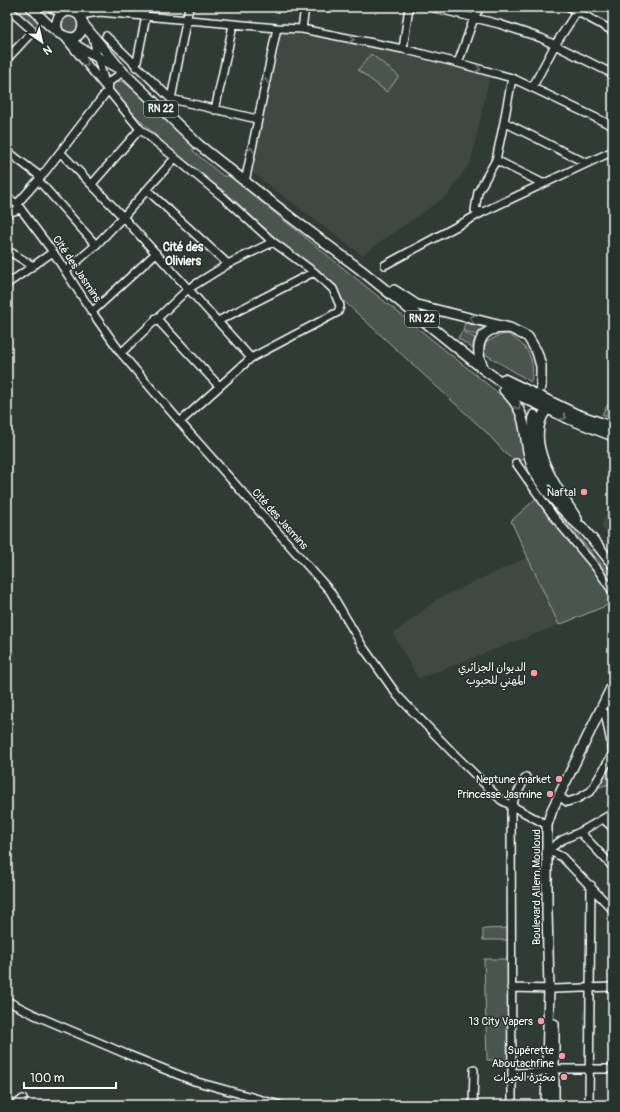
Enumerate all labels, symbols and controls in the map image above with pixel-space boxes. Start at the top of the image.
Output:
north arrow [22,22,62,62]
one-way arrow [349,34,355,43]
text: N [40,42,54,58]
one-way arrow [81,59,88,67]
one-way arrow [475,64,482,73]
one-way arrow [261,78,269,84]
road number: RN 22 [144,101,178,117]
one-way arrow [246,147,255,154]
street label: Cité des Jasmins [50,233,104,305]
district label: Cité des Oliviers [163,240,204,269]
road number: RN 22 [405,311,439,327]
one-way arrow [469,315,475,323]
one-way arrow [513,403,521,411]
one-way arrow [560,412,567,420]
street label: Cité des Jasmins [249,486,311,552]
place label: Naftal [547,486,576,499]
marker: Naftal [579,487,589,497]
place label: الديوان الجزائري المهني للحبوب [458,661,526,691]
marker: الديوان الجزائري المهني للحبوب [529,668,539,678]
place label: Neptune market [476,773,552,786]
marker: Neptune market [554,774,564,784]
place label: Princesse Jasmine [457,788,543,801]
marker: Princesse Jasmine [545,789,555,799]
street label: Boulevard Allem Mouloud [530,829,543,945]
place label: 13 City Vapers [469,1015,533,1028]
marker: 13 City Vapers [536,1016,546,1026]
place label: Supérette Aboutachfine [492,1044,555,1070]
marker: Supérette Aboutachfine [557,1051,567,1061]
scale bar [24,1064,116,1090]
text: 100 m [30,1071,65,1086]
place label: مخبزة الخيرات [493,1071,556,1085]
marker: مخبزة الخيرات [559,1072,569,1082]

